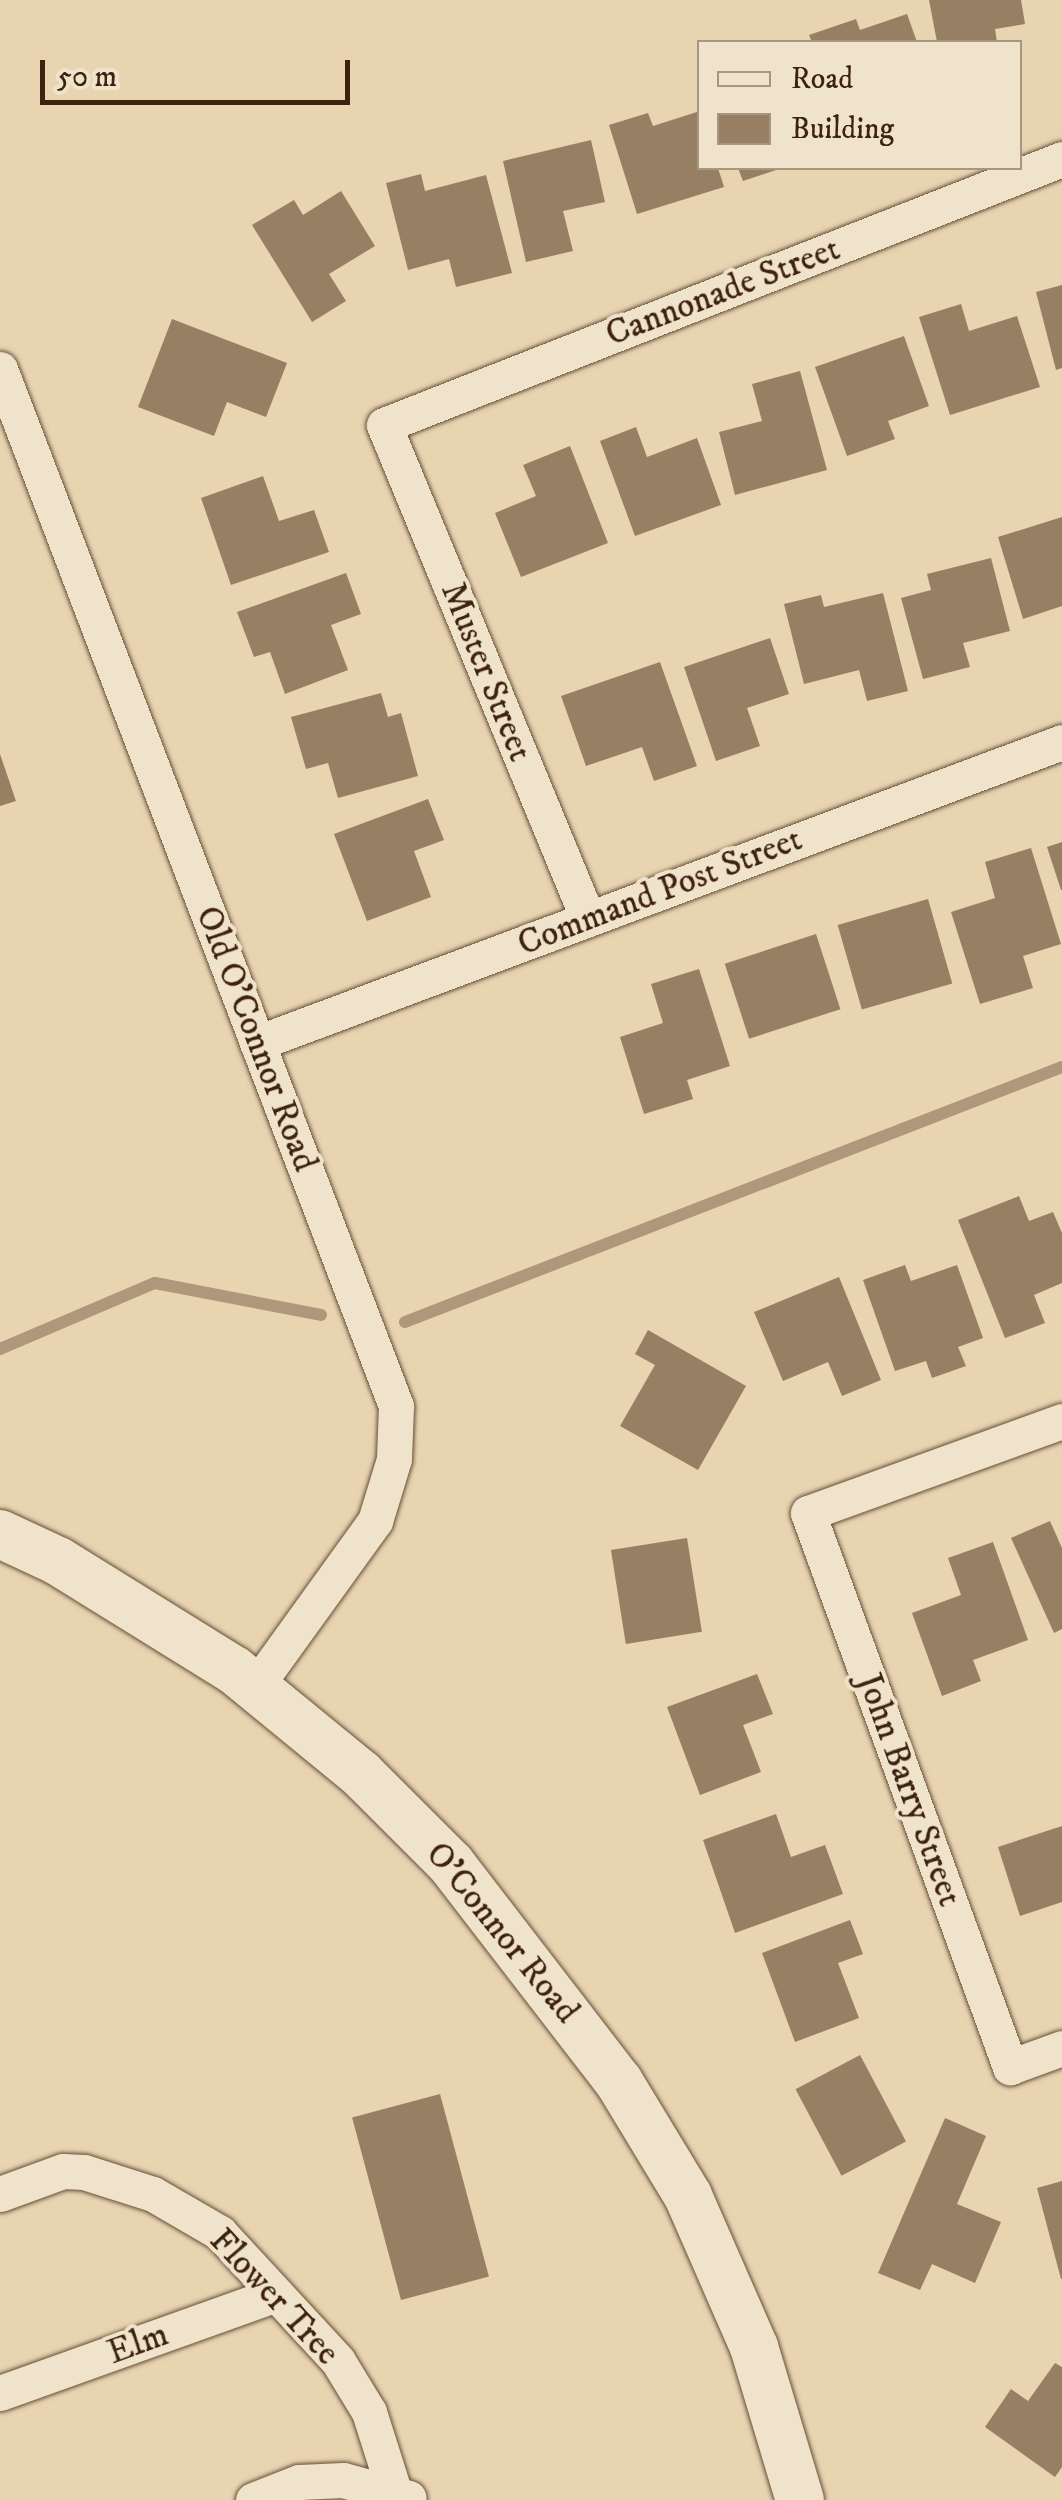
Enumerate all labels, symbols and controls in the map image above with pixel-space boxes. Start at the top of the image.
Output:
scale bar [45,40,355,102]
legend [697,40,1022,170]
text: 50 m [57,59,117,96]
text: Road [791,61,853,98]
text: Building [791,111,894,148]
street label: Cannonade Street [600,228,846,356]
street label: Muster Street [431,576,541,768]
street label: Command Post Street [512,818,808,966]
street label: Old O'Connor Road [186,901,326,1177]
street label: John Barry Street [847,1668,971,1912]
street label: O'Connor Road [416,1834,588,2032]
street label: Flower Tree [200,2220,348,2374]
street label: Elm [102,2314,174,2374]

